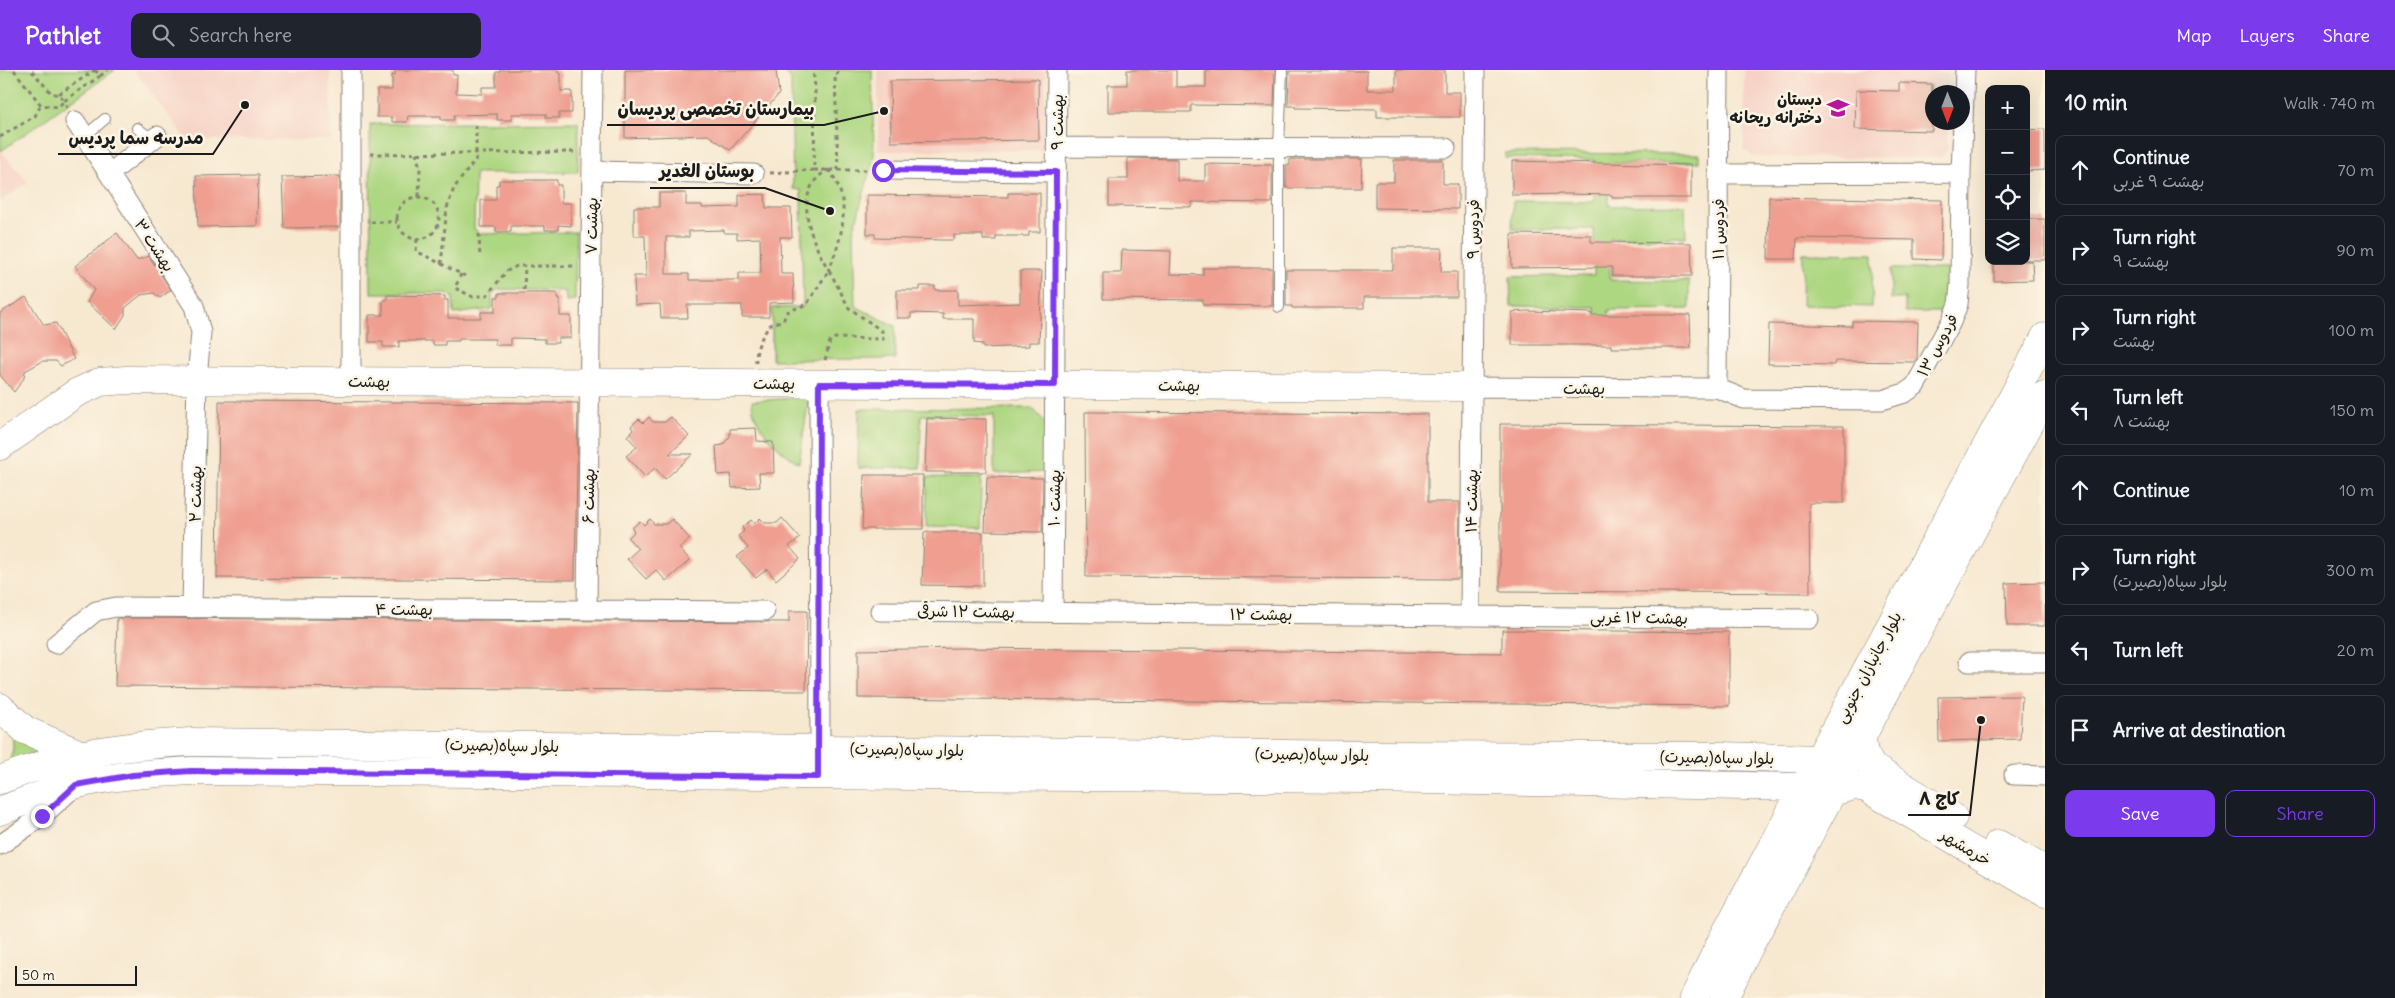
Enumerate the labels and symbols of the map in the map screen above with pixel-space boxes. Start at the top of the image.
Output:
north arrow [1925,85,1970,130]
place label: دبستان دخترانه ریحانه [1730,89,1822,127]
callout: بیمارستان تخصصی پردیسان [607,92,824,125]
street label: بهشت ۹ [1047,94,1067,150]
school or university icon: دبستان دخترانه ریحانه [1825,95,1851,121]
text: بیمارستان تخصصی پردیسان [617,97,815,121]
callout: مدرسه سما پردیس [58,121,213,154]
text: مدرسه سما پردیس [68,126,204,150]
callout: بوستان الغدیر [650,155,765,188]
text: بوستان الغدیر [657,159,755,182]
route start [872,159,895,182]
street label: بهشت ۷ [581,197,601,255]
street label: فردوس ۱۱ [1708,198,1728,260]
street label: فردوس ۹ [1463,199,1483,259]
street label: بهشت ۳ [131,215,179,275]
street label: فردوس ۱۳ [1912,310,1962,380]
street label: بهشت [348,371,390,391]
street label: بهشت [753,373,795,393]
street label: بهشت [1158,375,1200,395]
street label: بهشت [1563,378,1605,398]
street label: بهشت ۲ [185,465,205,523]
street label: بهشت ۶ [578,468,598,524]
street label: بهشت ۱۰ [1044,469,1064,527]
street label: بهشت ۱۴ [1460,469,1482,533]
street label: بهشت ۴ [375,599,433,619]
street label: بهشت ۱۲ شرقی [917,600,1015,622]
street label: بهشت ۱۲ [1230,604,1292,624]
street label: بهشت ۱۲ غربی [1590,606,1688,629]
street label: بلوار جانبازان جنوبی [1830,608,1907,727]
street label: بلوار سپاه(بصیرت) [445,734,559,757]
street label: بلوار سپاه(بصیرت) [850,738,964,761]
street label: بلوار سپاه(بصیرت) [1255,743,1369,766]
street label: بلوار سپاه(بصیرت) [1660,746,1774,769]
callout: کاج ۸ [1908,782,1970,815]
text: کاج ۸ [1918,787,1960,810]
route end [31,805,54,828]
street label: خرمشهر [1935,823,1995,870]
scale bar [15,963,138,986]

